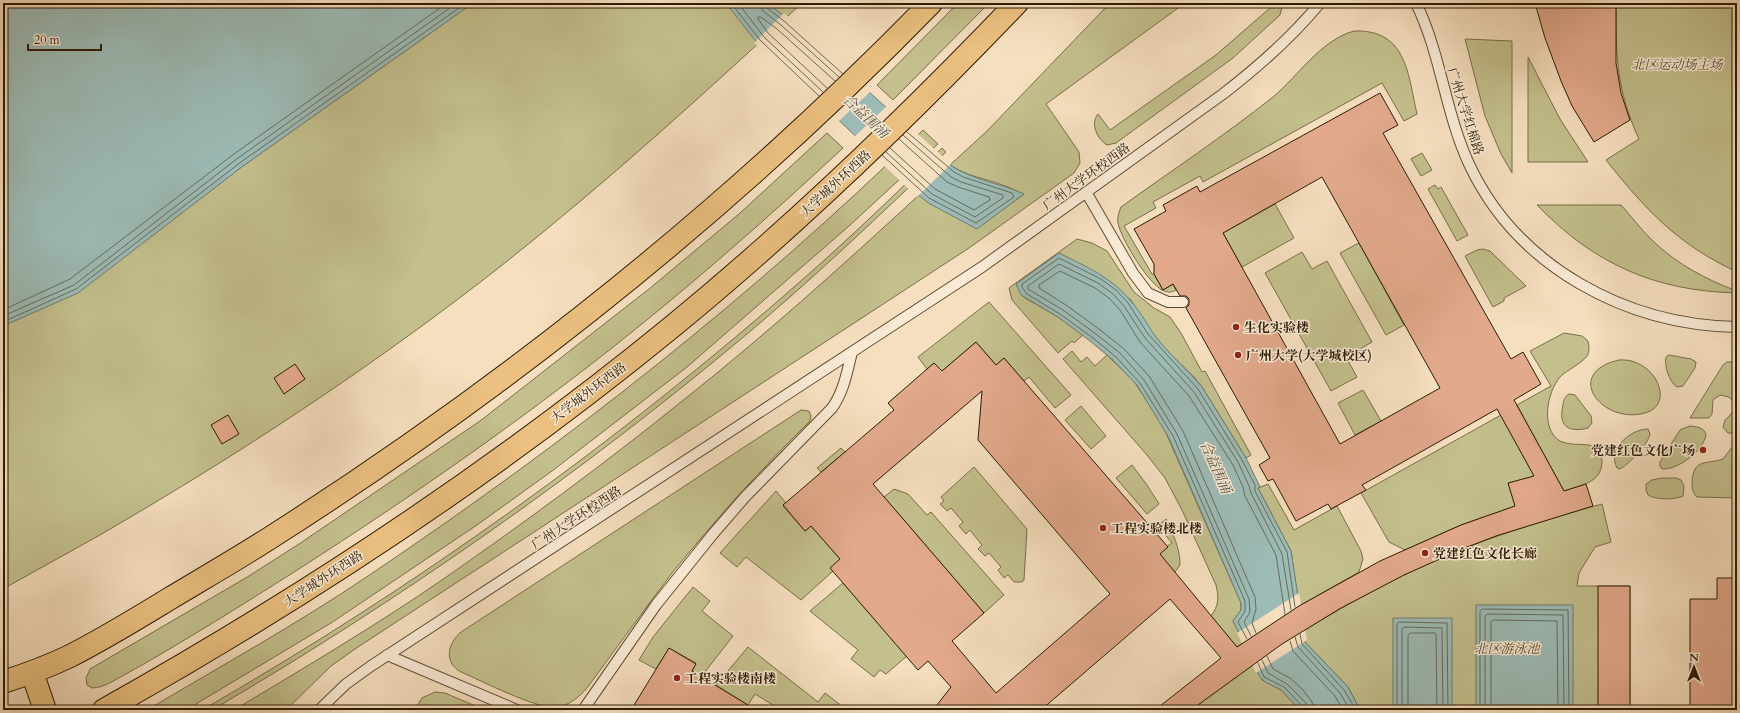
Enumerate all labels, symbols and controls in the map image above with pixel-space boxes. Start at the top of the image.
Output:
scale bar [28,26,101,52]
text: 20 m [34,32,61,48]
park label: 北区运动场主场 [1631,56,1723,74]
street label: 广州大学红棉路 [1442,65,1488,157]
water label: 合益围涌 [839,90,894,144]
street label: 广州大学环校西路 [1039,139,1134,215]
street label: 大学城外环西路 [796,146,875,221]
place label: 生化实验楼 [1244,319,1309,337]
marker: 生化实验楼 [1231,322,1241,332]
place label: 广州大学(大学城校区) [1246,347,1372,365]
marker: 广州大学(大学城校区) [1233,350,1243,360]
street label: 大学城外环西路 [547,358,630,427]
water label: 合益围涌 [1195,438,1236,498]
place label: 党建红色文化广场 [1591,442,1695,460]
marker: 党建红色文化广场 [1698,445,1708,455]
street label: 广州大学环校西路 [528,482,625,554]
place label: 工程实验楼北楼 [1111,520,1202,538]
marker: 工程实验楼北楼 [1098,523,1108,533]
place label: 党建红色文化长廊 [1433,545,1537,563]
street label: 大学城外环西路 [280,547,367,611]
marker: 党建红色文化长廊 [1420,548,1430,558]
park label: 北区游泳池 [1474,640,1541,658]
north arrow [1674,647,1714,687]
text: N [1689,650,1699,665]
place label: 工程实验楼南楼 [685,670,776,688]
marker: 工程实验楼南楼 [672,673,682,683]

